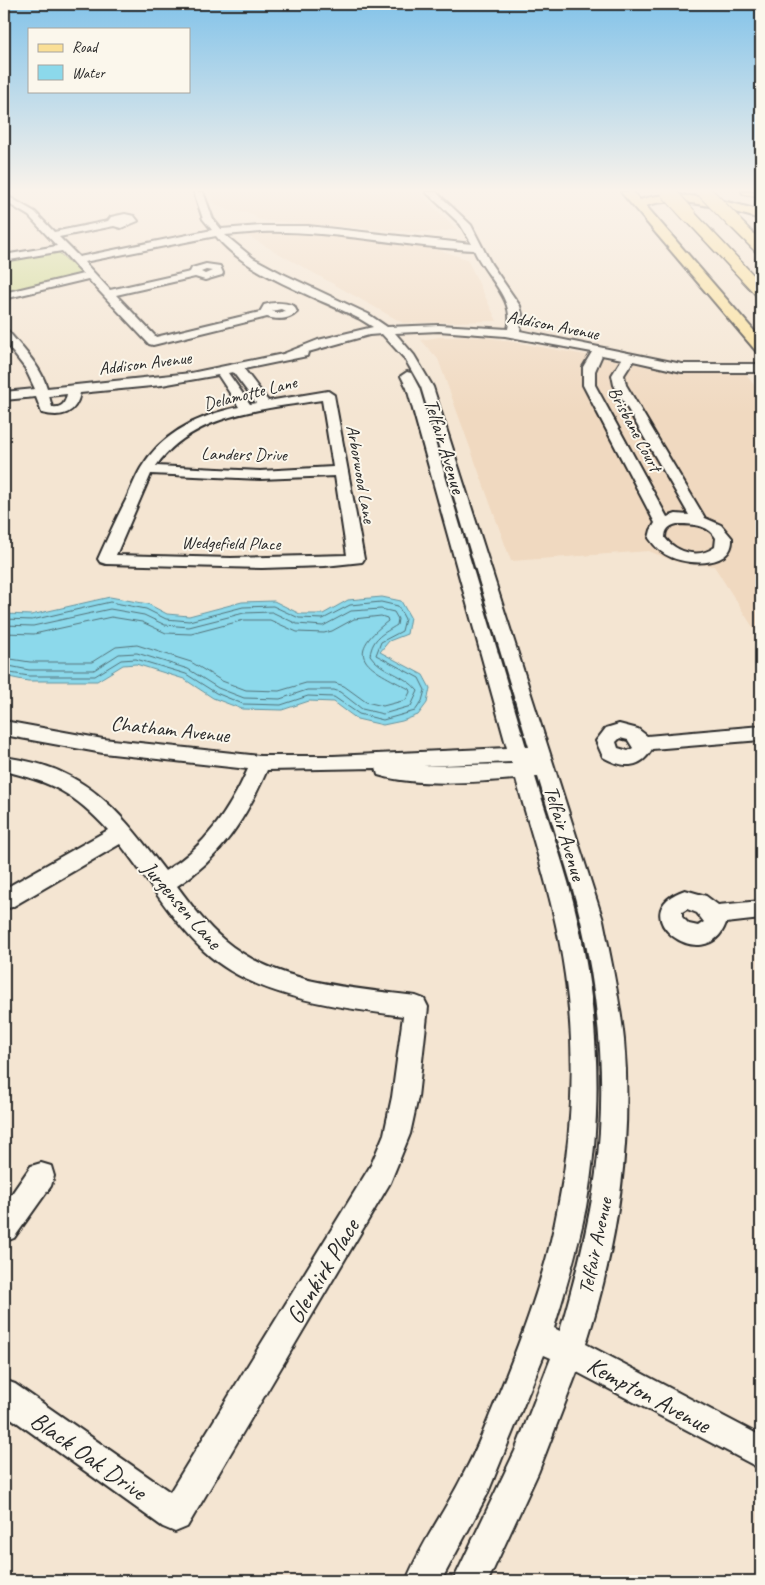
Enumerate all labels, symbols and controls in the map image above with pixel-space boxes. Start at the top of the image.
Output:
legend [28,28,190,92]
text: Road [72,38,99,57]
text: Water [72,64,106,83]
street label: Addison Avenue [505,305,602,345]
street label: Addison Avenue [98,346,194,380]
street label: Delamotte Lane [201,371,300,415]
street label: Brisbane Court [604,383,668,478]
street label: Telfair Avenue [418,395,472,498]
street label: Arborwood Lane [342,423,381,526]
street label: Landers Drive [201,442,288,466]
street label: Wedgefield Place [181,531,282,555]
street label: Chatham Avenue [109,710,232,748]
street label: Telfair Avenue [538,782,592,885]
street label: Jurgensen Lane [136,855,228,955]
street label: Telfair Avenue [572,1194,618,1296]
street label: Glenkirk Place [279,1211,368,1330]
street label: Kempton Avenue [581,1349,717,1442]
street label: Black Oak Drive [24,1404,154,1509]

